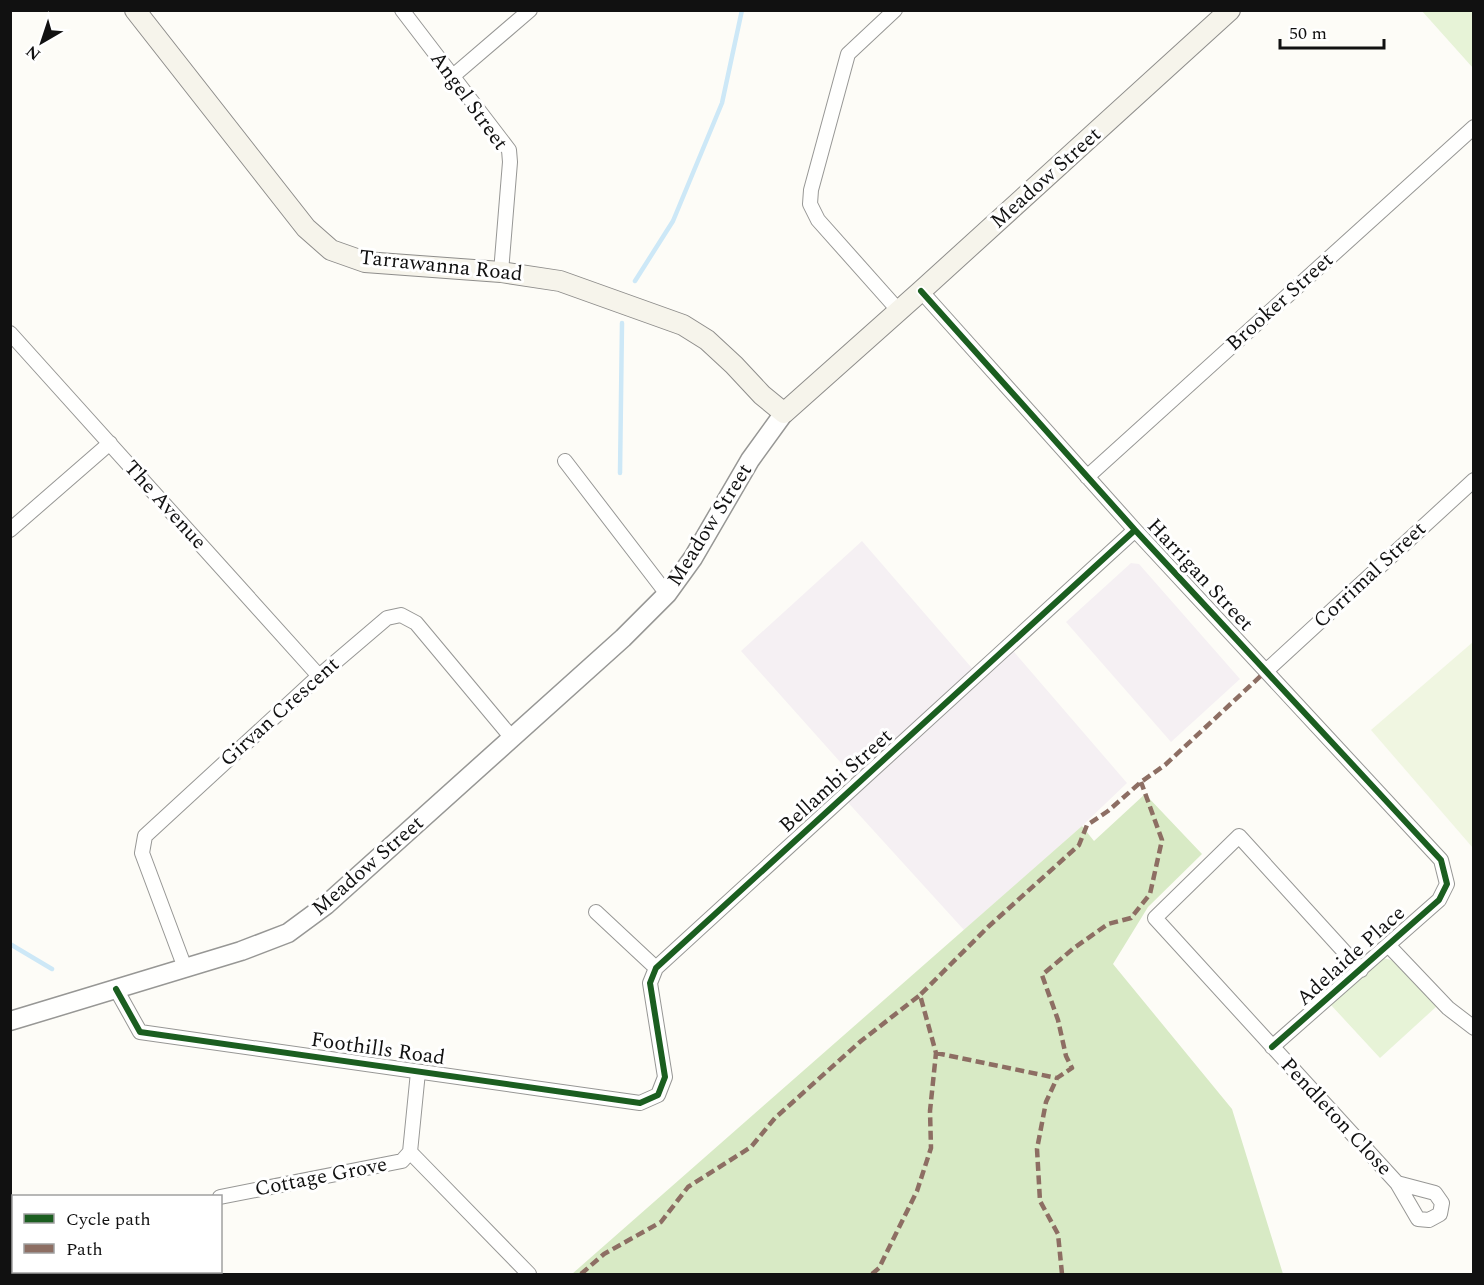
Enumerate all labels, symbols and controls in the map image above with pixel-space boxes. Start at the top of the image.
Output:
north arrow [12,12,72,72]
scale bar [1280,12,1384,50]
text: 50 m [1289,20,1327,47]
text: N [21,39,46,66]
street label: Angel Street [422,45,516,157]
street label: Meadow Street [983,119,1109,237]
street label: Tarrawanna Road [358,242,524,290]
street label: Brooker Street [1219,245,1341,359]
street label: The Avenue [116,453,214,557]
street label: Meadow Street [659,457,761,593]
street label: Harrigan Street [1139,511,1261,639]
street label: Corrimal Street [1306,514,1434,636]
street label: Girvan Crescent [213,649,347,775]
street label: Bellambi Street [772,721,900,841]
street label: Meadow Street [305,808,431,924]
street label: Adelaide Place [1289,898,1413,1014]
street label: Foothills Road [309,1024,447,1074]
street label: Pendleton Close [1273,1051,1399,1183]
street label: Cottage Grove [252,1148,390,1206]
legend [12,1195,222,1273]
text: Cycle path [66,1206,151,1233]
text: Path [66,1236,103,1263]

